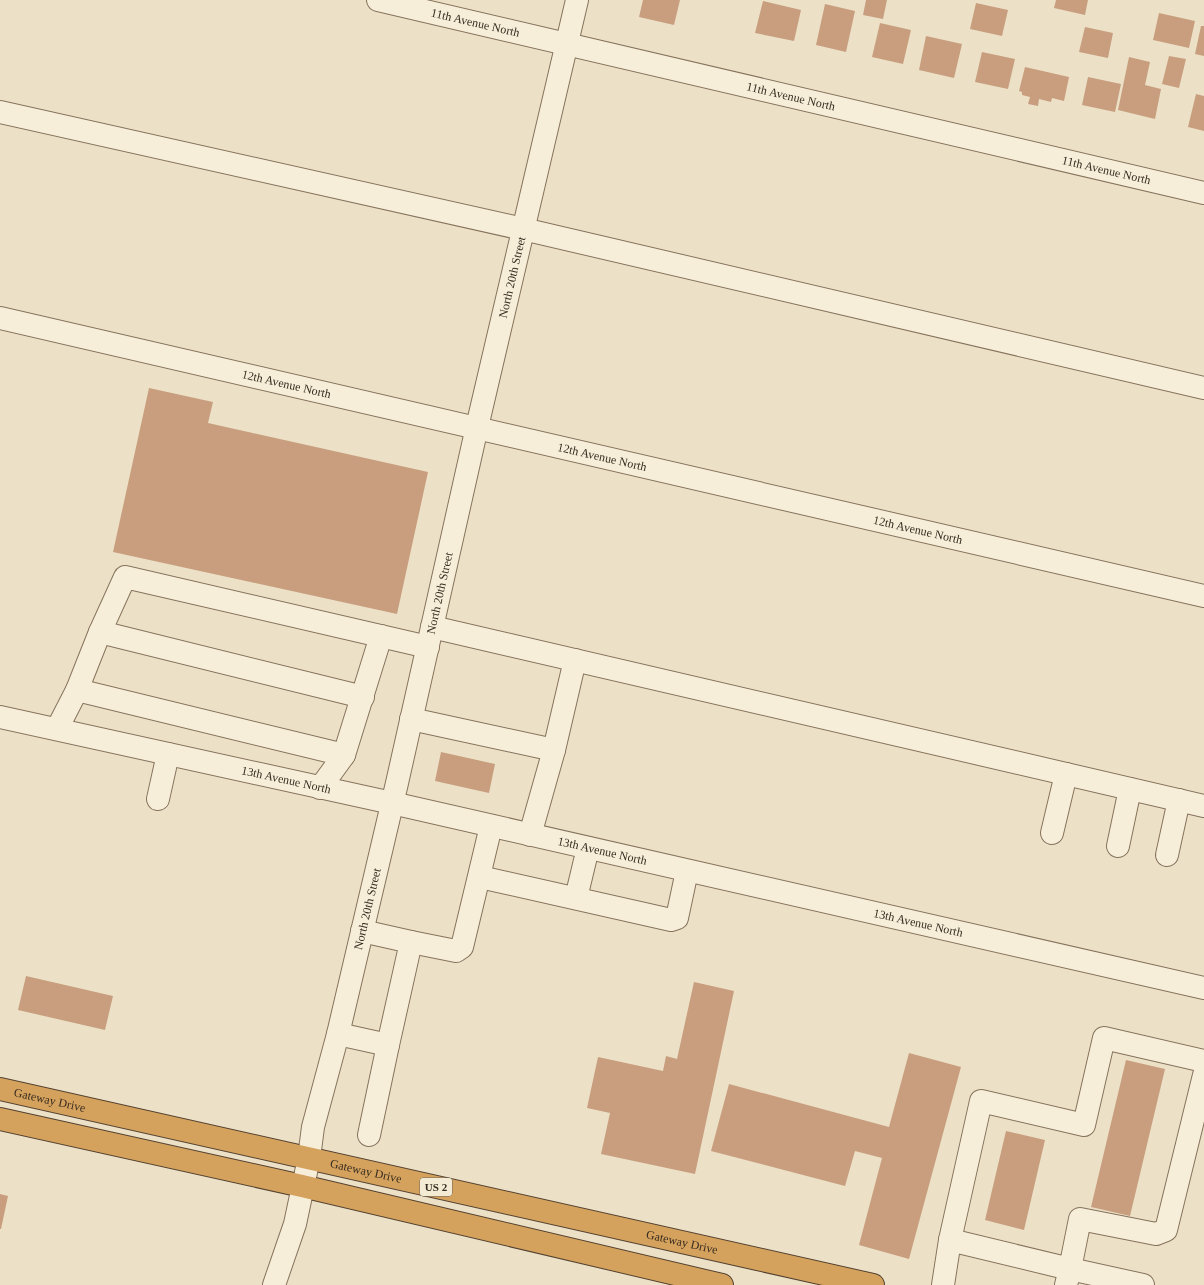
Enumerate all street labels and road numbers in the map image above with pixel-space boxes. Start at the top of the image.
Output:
street label: 11th Avenue North [430,6,521,40]
street label: 11th Avenue North [745,79,837,114]
street label: 11th Avenue North [1061,153,1152,187]
street label: North 20th Street [496,234,529,320]
street label: 12th Avenue North [240,367,332,401]
street label: 12th Avenue North [556,440,648,474]
street label: 12th Avenue North [872,513,964,547]
street label: North 20th Street [424,550,456,635]
street label: 13th Avenue North [240,763,332,796]
street label: 13th Avenue North [556,834,648,868]
street label: North 20th Street [351,866,384,951]
street label: 13th Avenue North [872,906,964,940]
street label: Gateway Drive [13,1085,87,1115]
street label: Gateway Drive [329,1156,403,1186]
road number: US 2 [420,1178,452,1196]
street label: Gateway Drive [645,1227,719,1257]

